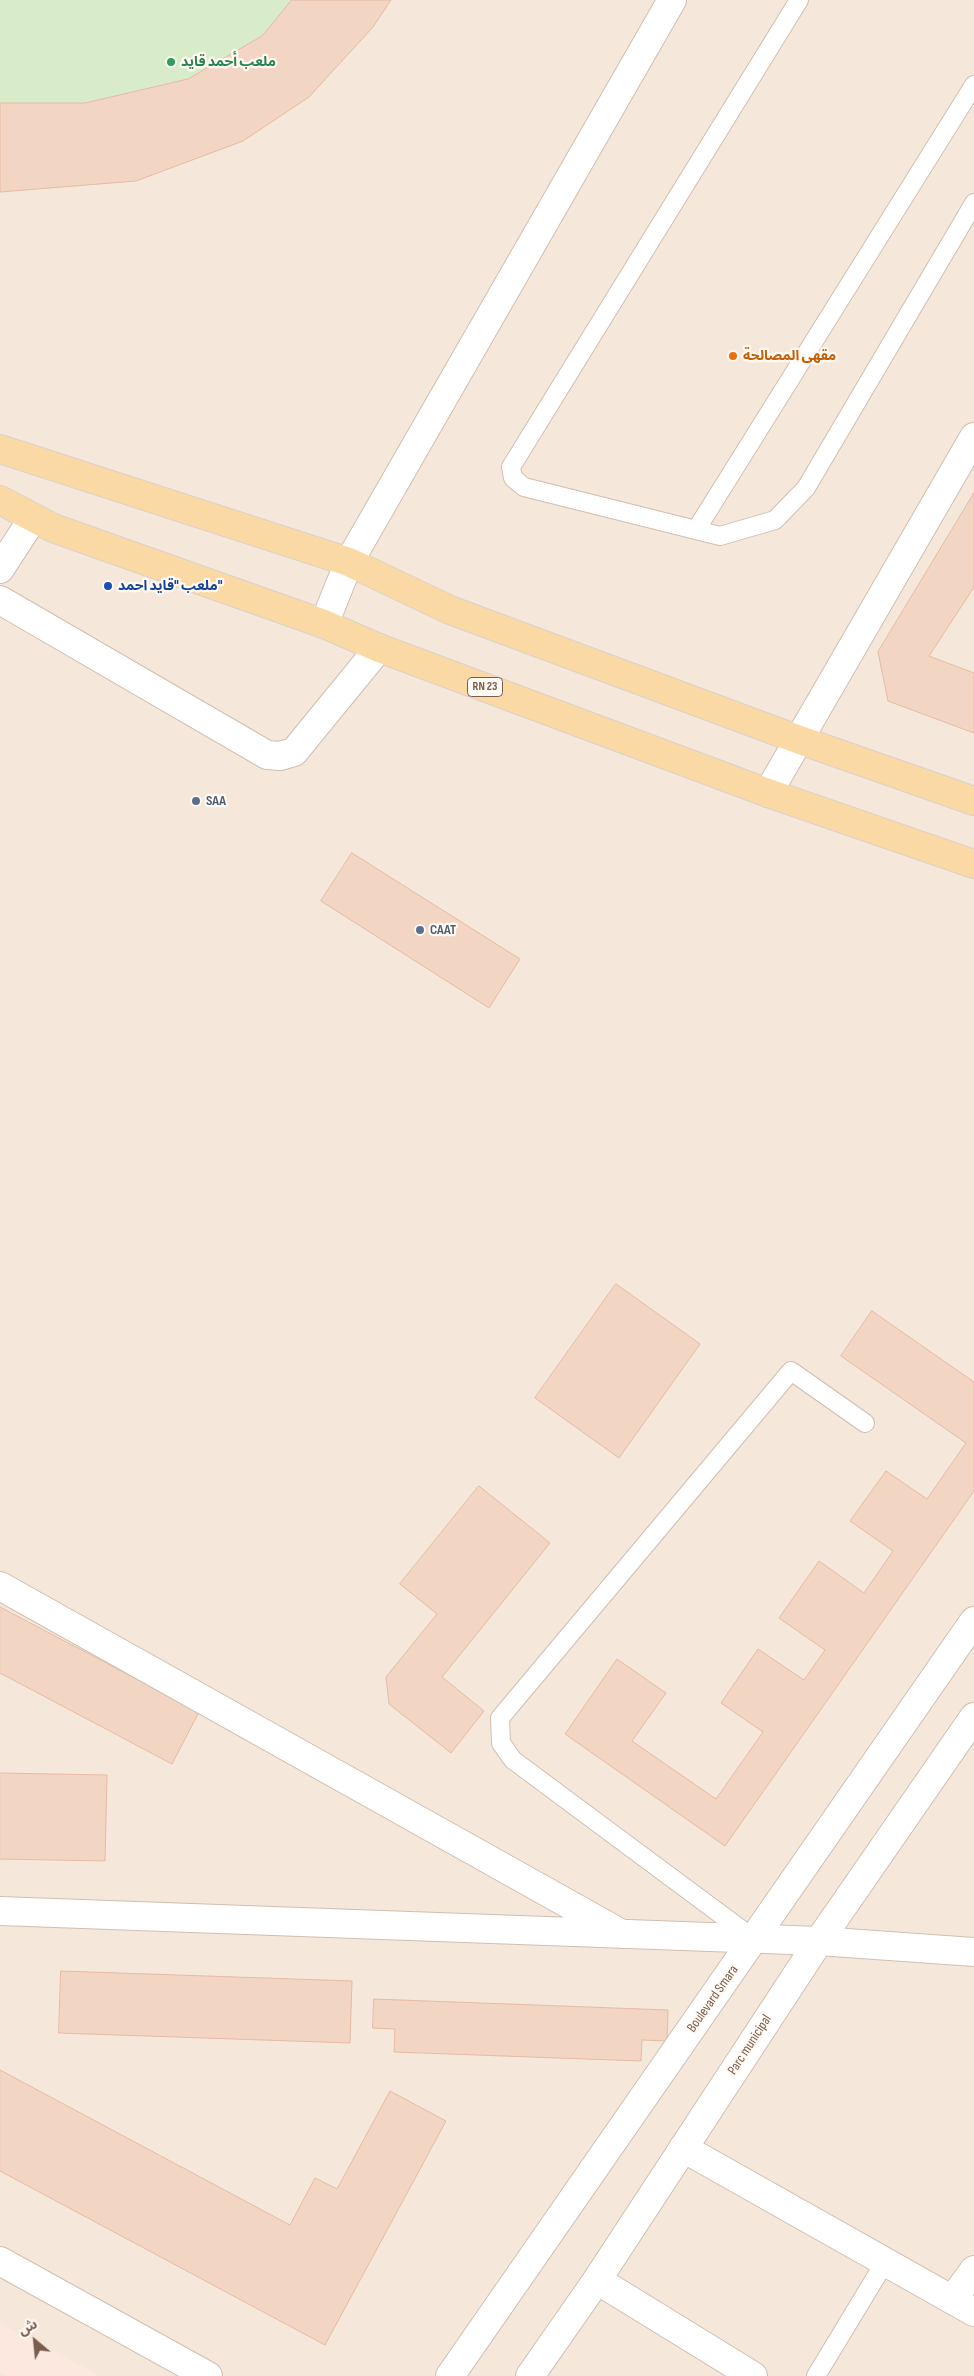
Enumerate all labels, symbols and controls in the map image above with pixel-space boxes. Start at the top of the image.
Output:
place label: ملعب أحمد قايد [181,54,276,70]
marker: ملعب أحمد قايد [165,56,177,68]
place label: مقهى المصالحة [743,348,836,364]
marker: مقهى المصالحة [727,350,739,362]
place label: ملعب "قايد احمد" [118,578,223,594]
marker: ملعب "قايد احمد" [102,580,114,592]
road number: RN 23 [468,678,502,696]
place label: SAA [206,793,226,809]
marker: SAA [190,795,202,807]
place label: CAAT [430,922,456,938]
marker: CAAT [414,924,426,936]
street label: Boulevard Smara [684,1962,742,2036]
street label: Parc municipal [724,2012,776,2078]
text: ش [15,2315,40,2339]
north arrow [10,2316,60,2366]

